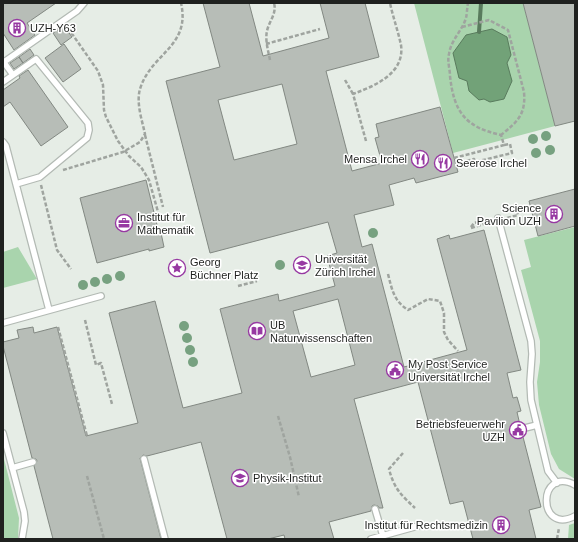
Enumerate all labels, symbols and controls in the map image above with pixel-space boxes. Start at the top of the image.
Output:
building icon: UZH-Y63 [7,18,27,38]
place label: UZH-Y63 [30,22,76,34]
restaurant icon: Mensa Irchel [410,149,430,169]
place label: Mensa Irchel [344,153,407,165]
restaurant icon: Seerose Irchel [433,153,453,173]
place label: Seerose Irchel [456,157,527,169]
place label: Science Pavilion UZH [477,202,541,227]
building icon: Science Pavilion UZH [544,204,564,224]
place label: Institut für Mathematik [137,211,194,236]
office icon: Institut für Mathematik [114,213,134,233]
place label: Universität Zürich Irchel [315,253,376,278]
school or university icon: Universität Zürich Irchel [292,255,312,275]
place label: Georg Büchner Platz [190,256,258,281]
place icon: Georg Büchner Platz [167,258,187,278]
place label: UB Naturwissenschaften [270,319,372,344]
library icon: UB Naturwissenschaften [247,321,267,341]
place label: My Post Service Universität Irchel [408,358,490,383]
public building icon: My Post Service Universität Irchel [385,360,405,380]
place label: Betriebsfeuerwehr UZH [416,418,505,443]
public building icon: Betriebsfeuerwehr UZH [508,420,528,440]
school or university icon: Physik-Institut [230,468,250,488]
place label: Physik-Institut [253,472,321,484]
building icon: Institut für Rechtsmedizin [491,515,511,535]
place label: Institut für Rechtsmedizin [365,519,488,531]

